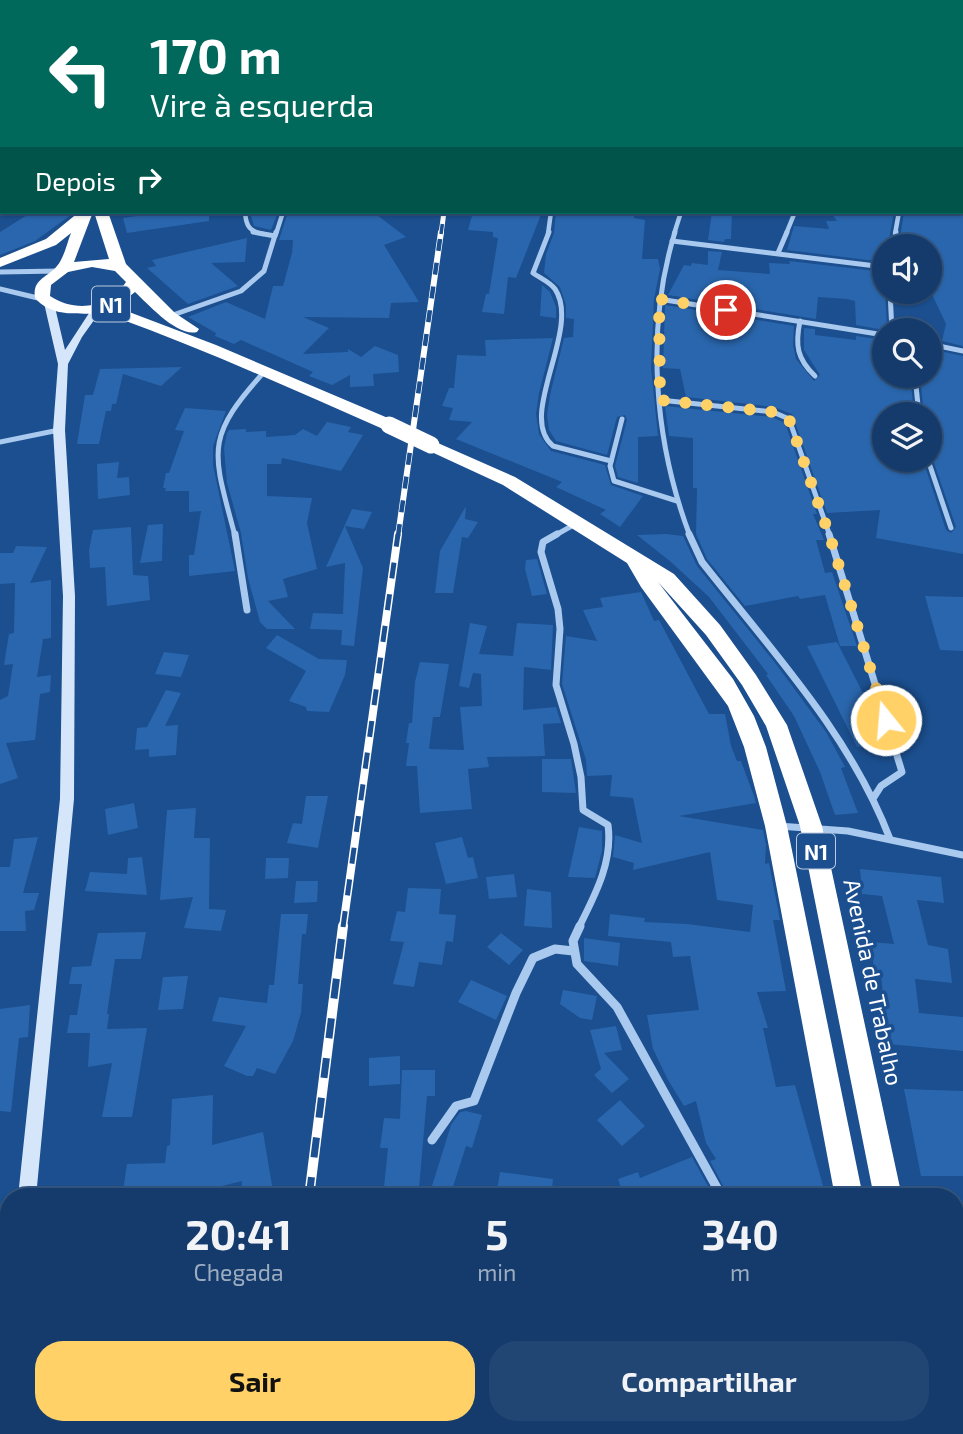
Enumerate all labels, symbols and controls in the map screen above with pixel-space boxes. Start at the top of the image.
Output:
text: 170 m [150,25,282,84]
icon: left [35,28,126,119]
text: Vire à esquerda [150,85,374,123]
icon: right [130,161,168,199]
text: Depois [35,165,116,196]
map controls [872,234,942,472]
button: sound [872,234,942,304]
pin [696,280,756,340]
road number: N1 [92,286,130,322]
icon: arrive [707,291,745,329]
button: search [872,318,942,388]
button: layers [872,402,942,472]
position arrow [849,683,923,757]
road number: N1 [797,834,835,868]
street label: Avenida de Trabalho [838,876,910,1088]
text: 20:41 [185,1208,292,1258]
text: 5 [485,1208,508,1258]
text: 340 [702,1208,779,1258]
text: Chegada [194,1258,284,1286]
text: min [477,1258,516,1286]
text: m [730,1258,750,1286]
button: Sair [35,1341,475,1421]
button: Compartilhar [489,1341,929,1421]

